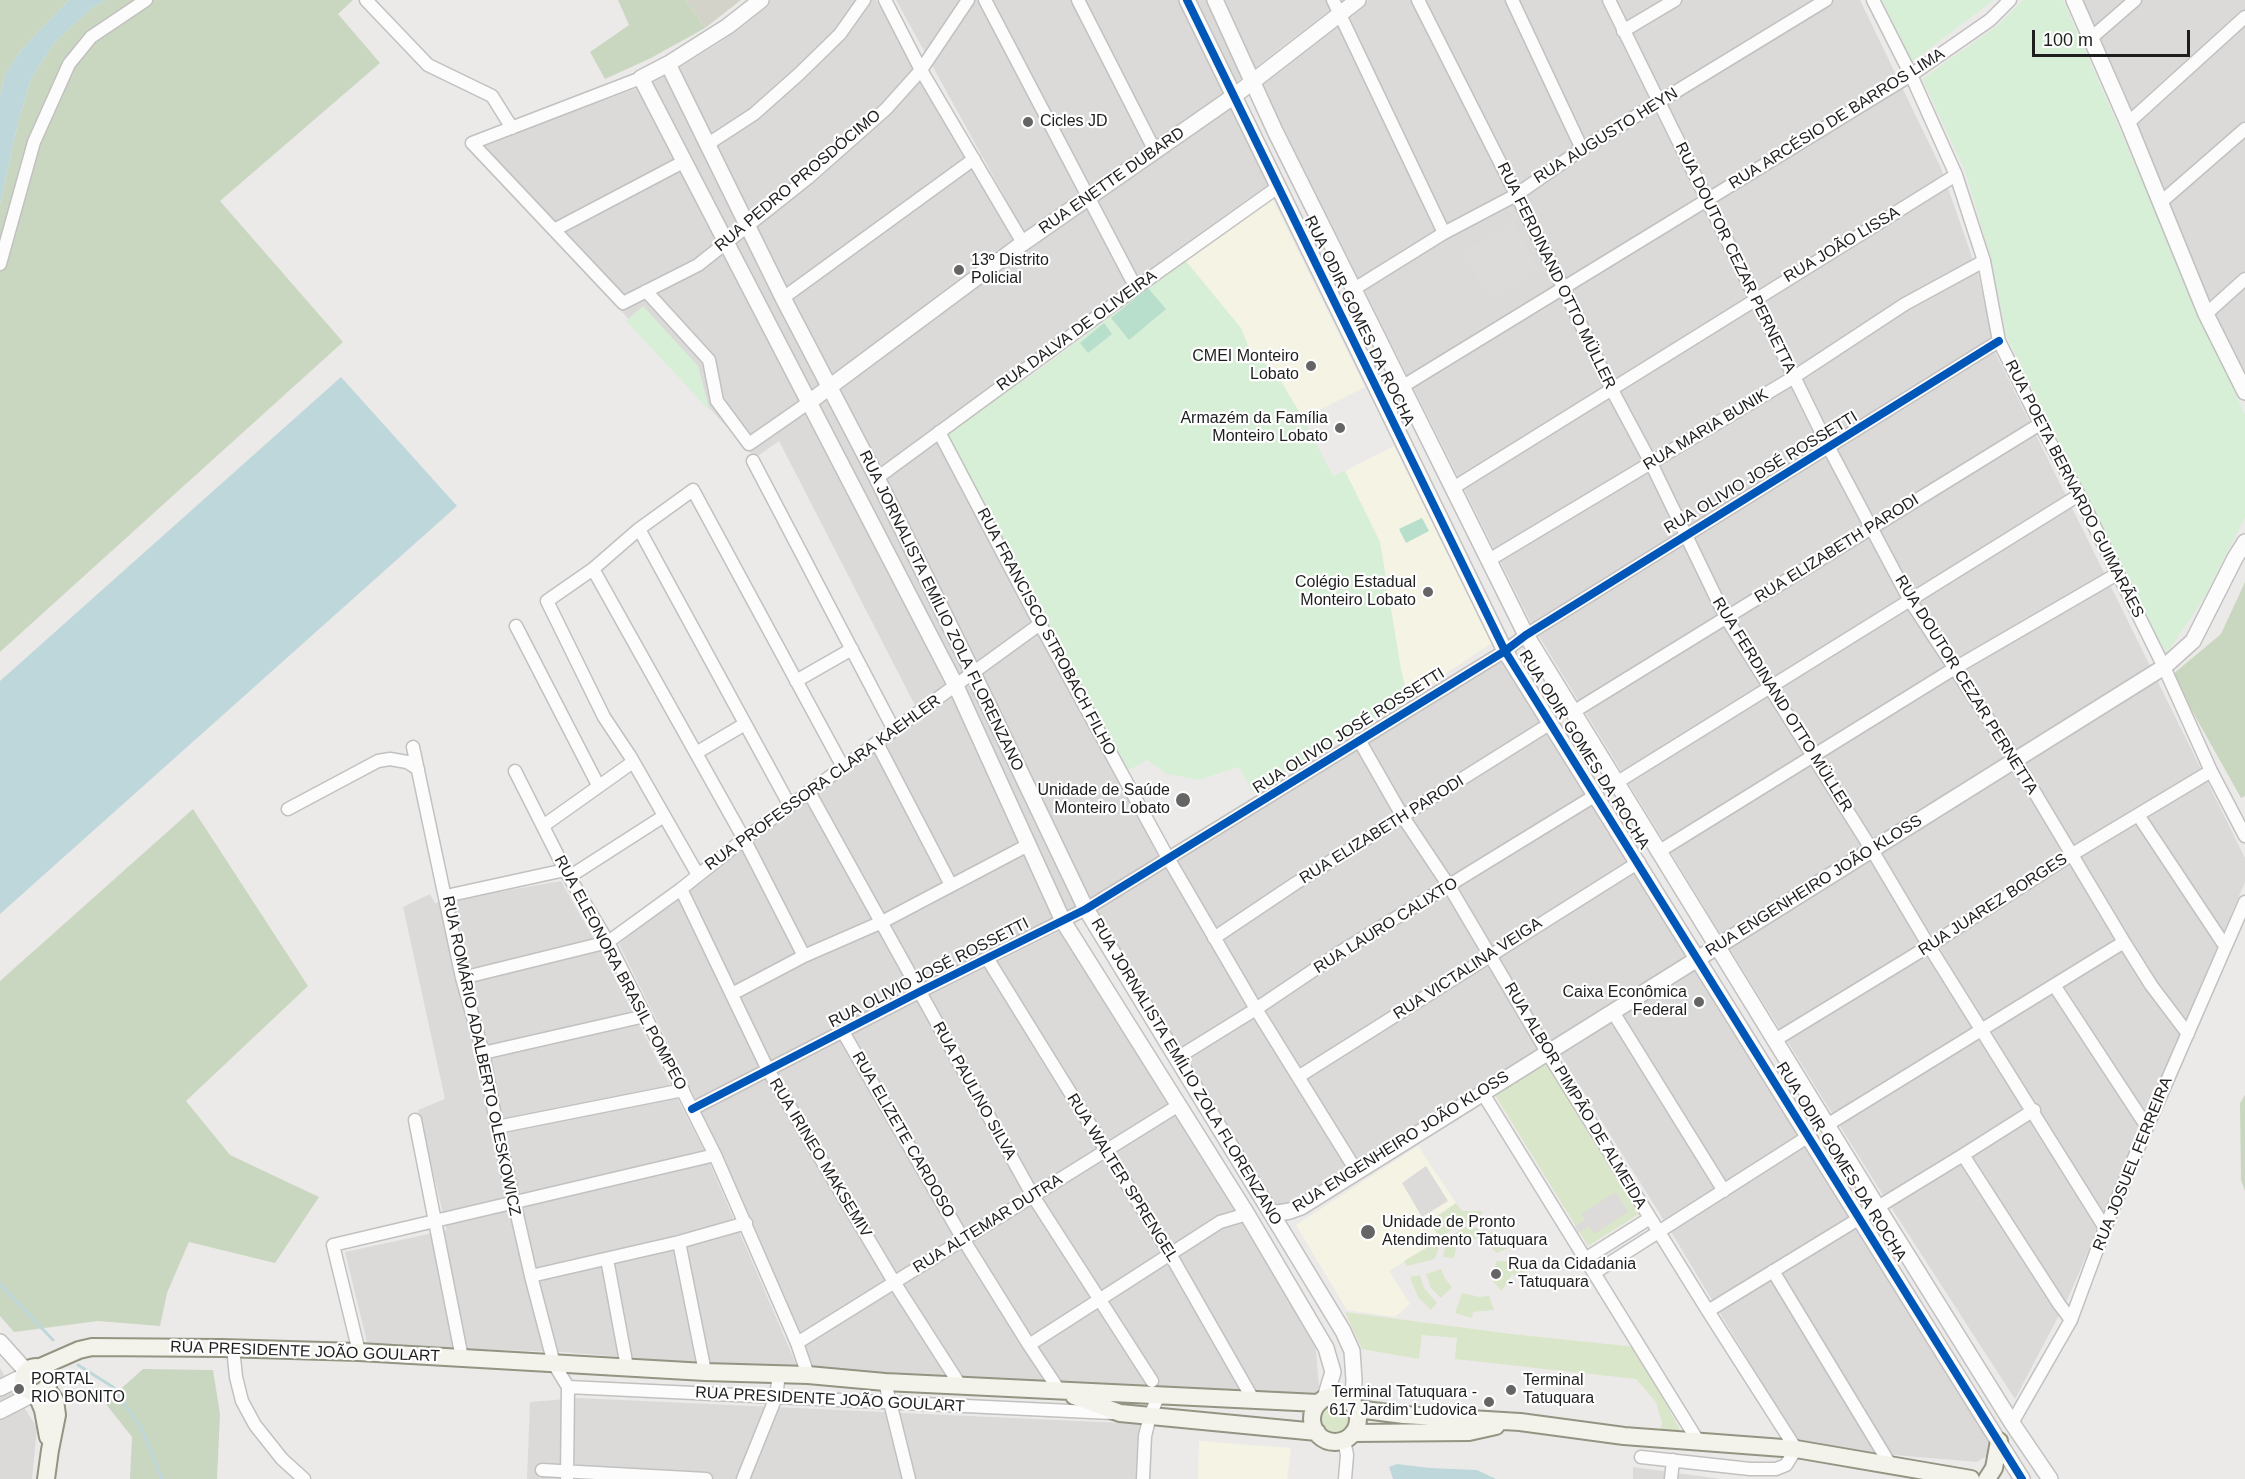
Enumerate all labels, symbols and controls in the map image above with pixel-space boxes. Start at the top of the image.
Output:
scale bar [2035,18,2192,56]
text: 100 m [2043,30,2093,50]
street label: RUA ARCÉSIO DE BARROS LIMA [1726,44,1948,194]
street label: RUA AUGUSTO HEYN [1531,84,1681,188]
street label: RUA PEDRO PROSDÓCIMO [711,106,885,256]
place label: Cicles JD [1040,112,1108,132]
marker: Cicles JD [1021,115,1035,129]
street label: RUA ENETTE DUBARD [1035,123,1189,239]
street label: RUA DOUTOR CEZAR PERNETTA [1671,139,1799,377]
street label: RUA FERDINAND OTTO MÜLLER [1493,160,1619,392]
street label: RUA JOÃO LISSA [1781,203,1903,287]
street label: RUA ODIR GOMES DA ROCHA [1300,213,1418,429]
place label: 13º Distrito Policial [971,251,1049,289]
marker: 13º Distrito Policial [952,263,966,277]
street label: RUA DALVA DE OLIVEIRA [993,266,1161,396]
place label: CMEI Monteiro Lobato [1192,347,1299,385]
street label: RUA POETA BERNARDO GUIMARÃES [2000,357,2148,621]
marker: CMEI Monteiro Lobato [1304,359,1318,373]
street label: RUA MARIA BUNIK [1640,385,1772,475]
street label: RUA OLIVIO JOSÉ ROSSETTI [1661,408,1861,538]
place label: Armazém da Família Monteiro Lobato [1180,409,1328,447]
marker: Armazém da Família Monteiro Lobato [1333,421,1347,435]
street label: RUA JORNALISTA EMÍLIO ZOLA FLORENZANO [855,448,1027,774]
street label: RUA ELIZABETH PARODI [1751,491,1923,607]
street label: RUA FRANCISCO STROBACH FILHO [972,505,1120,759]
street label: RUA DOUTOR CEZAR PERNETTA [1890,572,2042,798]
place label: Colégio Estadual Monteiro Lobato [1295,573,1416,611]
marker: Colégio Estadual Monteiro Lobato [1421,585,1435,599]
street label: RUA FERDINAND OTTO MÜLLER [1708,594,1856,816]
street label: RUA ODIR GOMES DA ROCHA [1515,647,1653,853]
street label: RUA OLIVIO JOSÉ ROSSETTI [1250,664,1448,798]
street label: RUA PROFESSORA CLARA KAEHLER [702,691,944,875]
street label: RUA ELIZABETH PARODI [1296,772,1468,888]
place label: Unidade de Saúde Monteiro Lobato [1037,781,1170,819]
marker: Unidade de Saúde Monteiro Lobato [1174,791,1192,809]
street label: RUA ENGENHEIRO JOÃO KLOSS [1702,811,1926,961]
street label: RUA JUAREZ BORGES [1915,850,2071,960]
street label: RUA ELEONORA BRASIL POMPEO [550,852,690,1094]
street label: RUA LAURO CALIXTO [1311,874,1461,978]
street label: RUA ROMÁRIO ADALBERTO OLESKOWICZ [438,894,524,1218]
street label: RUA OLIVIO JOSÉ ROSSETTI [826,914,1032,1032]
street label: RUA VICTALINA VEIGA [1390,914,1546,1024]
street label: RUA JORNALISTA EMÍLIO ZOLA FLORENZANO [1086,915,1286,1229]
street label: RUA ALBOR PIMPÃO DE ALMEIDA [1500,979,1650,1213]
place label: Caixa Econômica Federal [1562,983,1687,1021]
marker: Caixa Econômica Federal [1692,995,1706,1009]
street label: RUA PAULINO SILVA [928,1019,1020,1163]
street label: RUA ELIZETE CARDOSO [848,1049,958,1221]
street label: RUA ODIR GOMES DA ROCHA [1772,1059,1910,1265]
street label: RUA ENGENHEIRO JOÃO KLOSS [1289,1067,1513,1217]
street label: RUA JOSUEL FERREIRA [2089,1074,2177,1254]
street label: RUA IRINEO MAKSEMIV [765,1075,875,1241]
street label: RUA WALTER SPRENGEL [1062,1090,1182,1266]
street label: RUA ALTEMAR DUTRA [910,1170,1066,1278]
place label: Unidade de Pronto Atendimento Tatuquara [1382,1213,1547,1251]
marker: Unidade de Pronto Atendimento Tatuquara [1359,1223,1377,1241]
place label: Rua da Cidadania - Tatuquara [1508,1255,1636,1293]
marker: Rua da Cidadania - Tatuquara [1489,1267,1503,1281]
street label: RUA PRESIDENTE JOÃO GOULART [170,1338,440,1366]
place label: PORTAL RIO BONITO [31,1370,125,1408]
place label: Terminal Tatuquara [1523,1371,1594,1409]
marker: PORTAL RIO BONITO [12,1382,26,1396]
street label: RUA PRESIDENTE JOÃO GOULART [695,1383,965,1417]
place label: Terminal Tatuquara - 617 Jardim Ludovica [1329,1383,1477,1421]
marker: Terminal Tatuquara [1504,1383,1518,1397]
marker: Terminal Tatuquara - 617 Jardim Ludovica [1482,1395,1496,1409]

